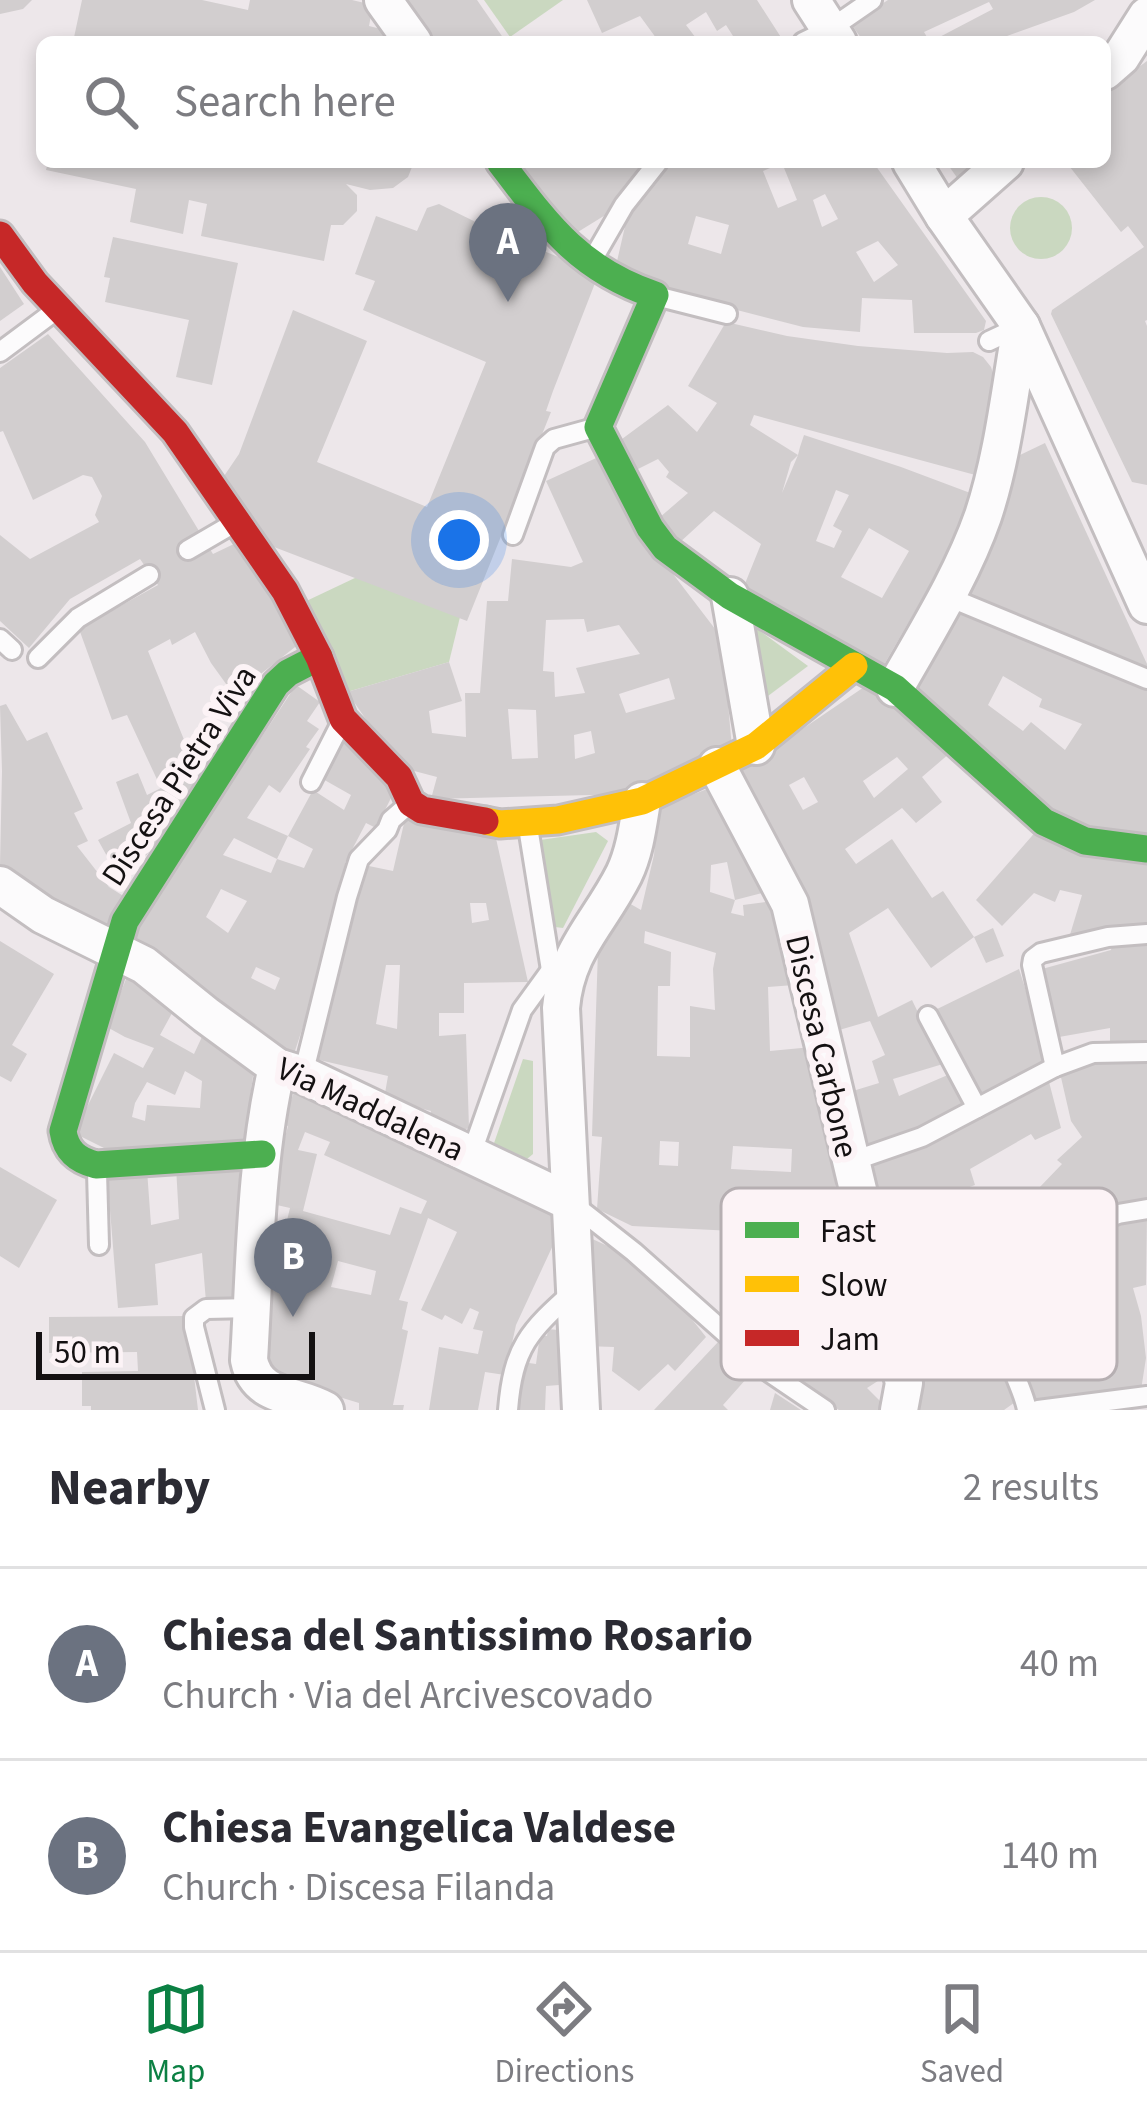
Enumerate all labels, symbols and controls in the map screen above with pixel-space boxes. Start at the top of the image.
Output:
search box [36,36,1111,168]
icon: search [78,69,144,135]
text: Search here [174,70,396,134]
pin: A [469,203,547,302]
your location [429,510,489,570]
street label: Discesa Pietra Viva [90,656,268,895]
street label: Discesa Carbone [773,930,870,1162]
street label: Via Maddalena [269,1045,472,1173]
legend [721,1188,1117,1380]
text: Fast [820,1208,876,1255]
pin: B [254,1218,332,1317]
text: Slow [820,1262,888,1309]
text: Jam [820,1316,880,1363]
scale bar [36,1326,315,1379]
text: 50 m [54,1329,121,1376]
text: Nearby [48,1452,210,1524]
text: 2 results [963,1460,1099,1516]
text: Chiesa del Santissimo Rosario [162,1604,753,1668]
text: A [76,1636,98,1692]
text: 40 m [1020,1636,1099,1692]
text: Church · Via del Arcivescovado [162,1668,653,1724]
text: Chiesa Evangelica Valdese [162,1796,676,1860]
text: B [75,1828,99,1884]
text: 140 m [1001,1828,1099,1884]
text: Church · Discesa Filanda [162,1860,555,1916]
tab: Map [143,1976,209,2095]
tab: Directions [495,1976,634,2095]
tab: Saved [920,1976,1004,2095]

